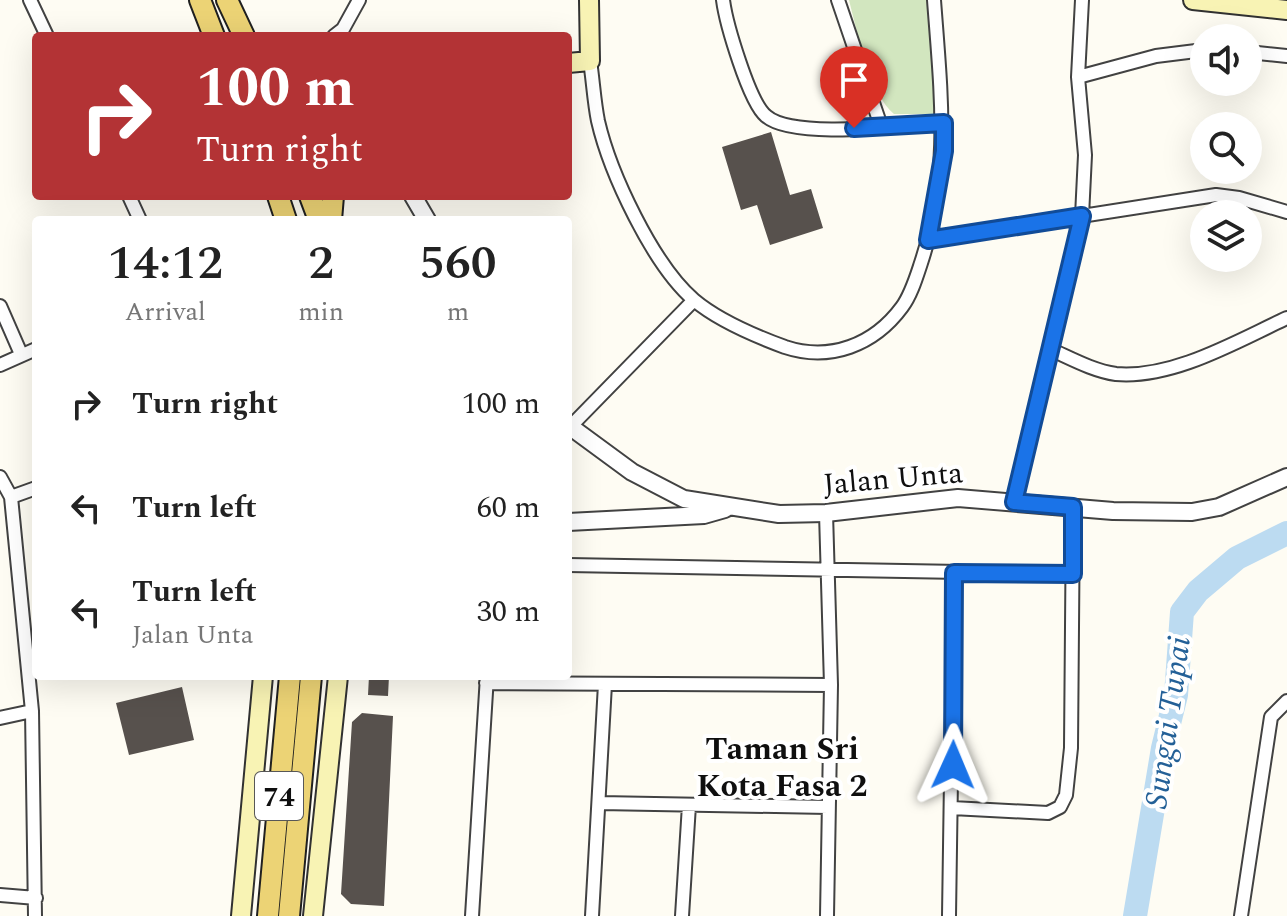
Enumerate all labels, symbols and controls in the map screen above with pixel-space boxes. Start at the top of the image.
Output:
map controls [1190,24,1262,272]
button: sound [1190,24,1262,96]
text: 100 m [196,46,355,131]
pin [820,46,888,128]
icon: arrive [832,58,876,102]
icon: right [64,64,168,168]
button: search [1190,112,1262,184]
text: Turn right [196,123,363,178]
button: layers [1190,200,1262,272]
text: 14:12 [107,227,223,300]
text: 2 [308,227,334,300]
text: 560 [419,227,497,300]
text: Arrival [125,292,206,332]
text: min [298,292,344,332]
text: m [447,292,469,332]
text: Turn right [132,381,278,427]
text: 100 m [462,381,540,427]
icon: right [64,382,108,426]
street label: Jalan Unta [821,450,965,508]
text: Turn left [132,485,257,531]
text: 60 m [477,485,540,531]
icon: left [64,486,108,530]
text: Turn left [132,569,257,615]
text: 30 m [477,589,540,635]
icon: left [64,590,108,634]
text: Jalan Unta [132,615,254,655]
water label: Sungai Tupai [1132,633,1205,812]
position arrow [911,723,995,807]
district label: Taman Sri Kota Fasa 2 [696,725,868,811]
road number: 74 [255,772,303,820]

